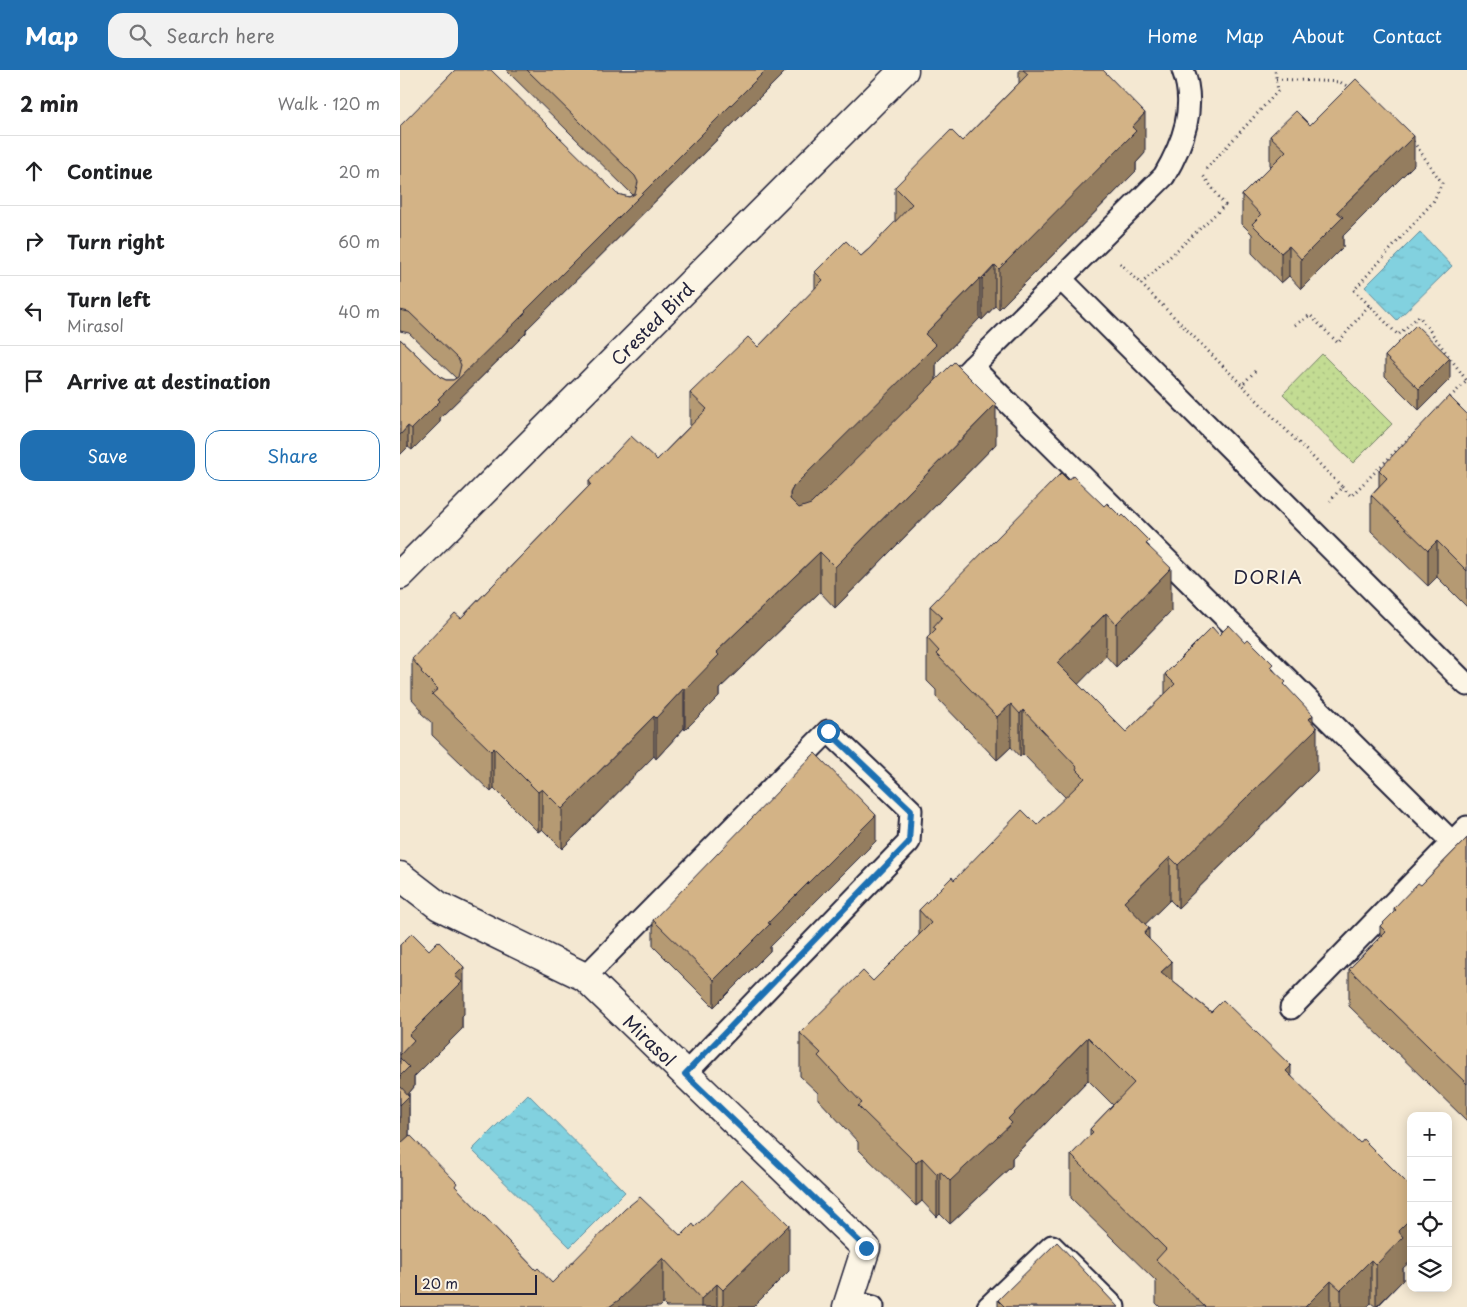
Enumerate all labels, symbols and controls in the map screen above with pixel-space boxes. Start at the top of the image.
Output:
search box [108,13,458,58]
text: Map [25,17,78,53]
icon: search [126,21,154,49]
text: Search here [166,21,275,49]
text: Home [1147,22,1197,49]
text: Map [1225,22,1264,49]
text: About [1292,22,1344,49]
text: Contact [1372,22,1442,49]
text: 2 min [20,87,79,119]
text: Walk · 120 m [278,91,380,115]
icon: ahead [20,157,48,185]
text: Continue [67,157,153,185]
text: 20 m [339,159,380,183]
icon: right [20,227,48,255]
text: Turn right [67,227,165,255]
text: 60 m [338,229,380,253]
street label: Crested Bird [604,275,699,371]
text: Turn left [67,285,151,313]
icon: left [20,297,48,325]
text: 40 m [338,299,380,323]
text: Mirasol [67,313,124,337]
icon: arrive [20,367,48,395]
text: Arrive at destination [67,367,271,395]
button: Save [20,430,195,481]
button: Share [205,430,380,481]
district label: DORIA [1233,562,1303,590]
route start [817,720,840,743]
street label: Mirasol [618,1008,683,1072]
map controls [1407,1112,1452,1292]
button: + [1407,1112,1452,1157]
button: − [1407,1157,1452,1202]
button: locate [1407,1202,1452,1247]
route end [855,1237,878,1260]
button: layers [1407,1247,1452,1292]
scale bar [415,1272,538,1295]
text: 20 m [422,1273,458,1294]

